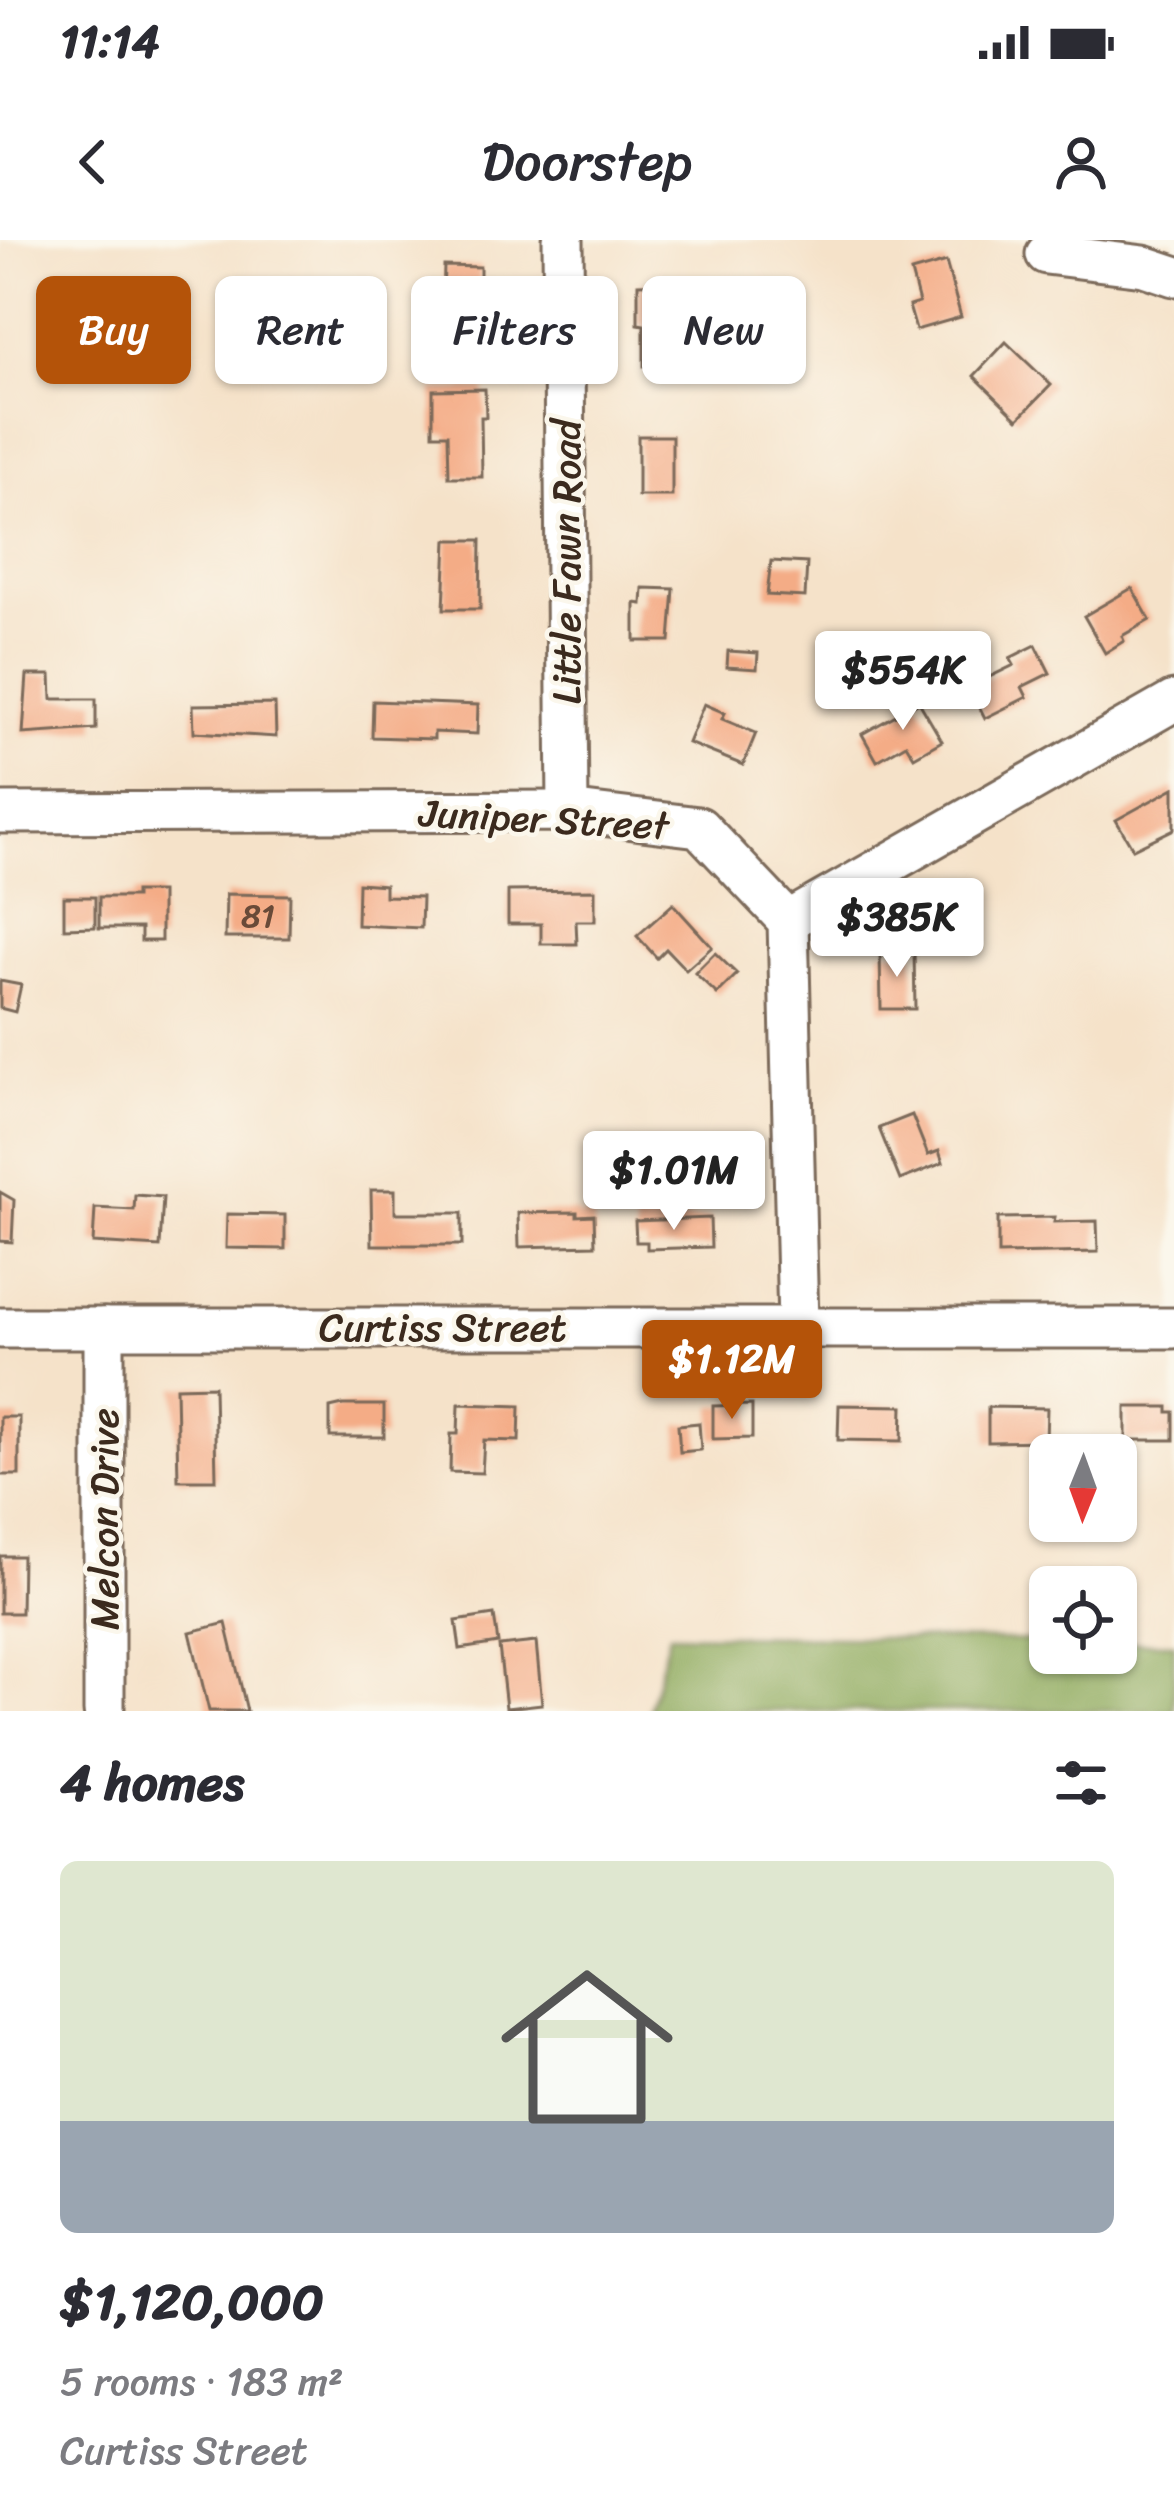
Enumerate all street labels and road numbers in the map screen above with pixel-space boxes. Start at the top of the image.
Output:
street label: Little Fawn Road [532,417,601,704]
street label: Juniper Street [415,778,672,860]
street label: Curtiss Street [319,1293,567,1362]
street label: Melcon Drive [70,1408,139,1630]

